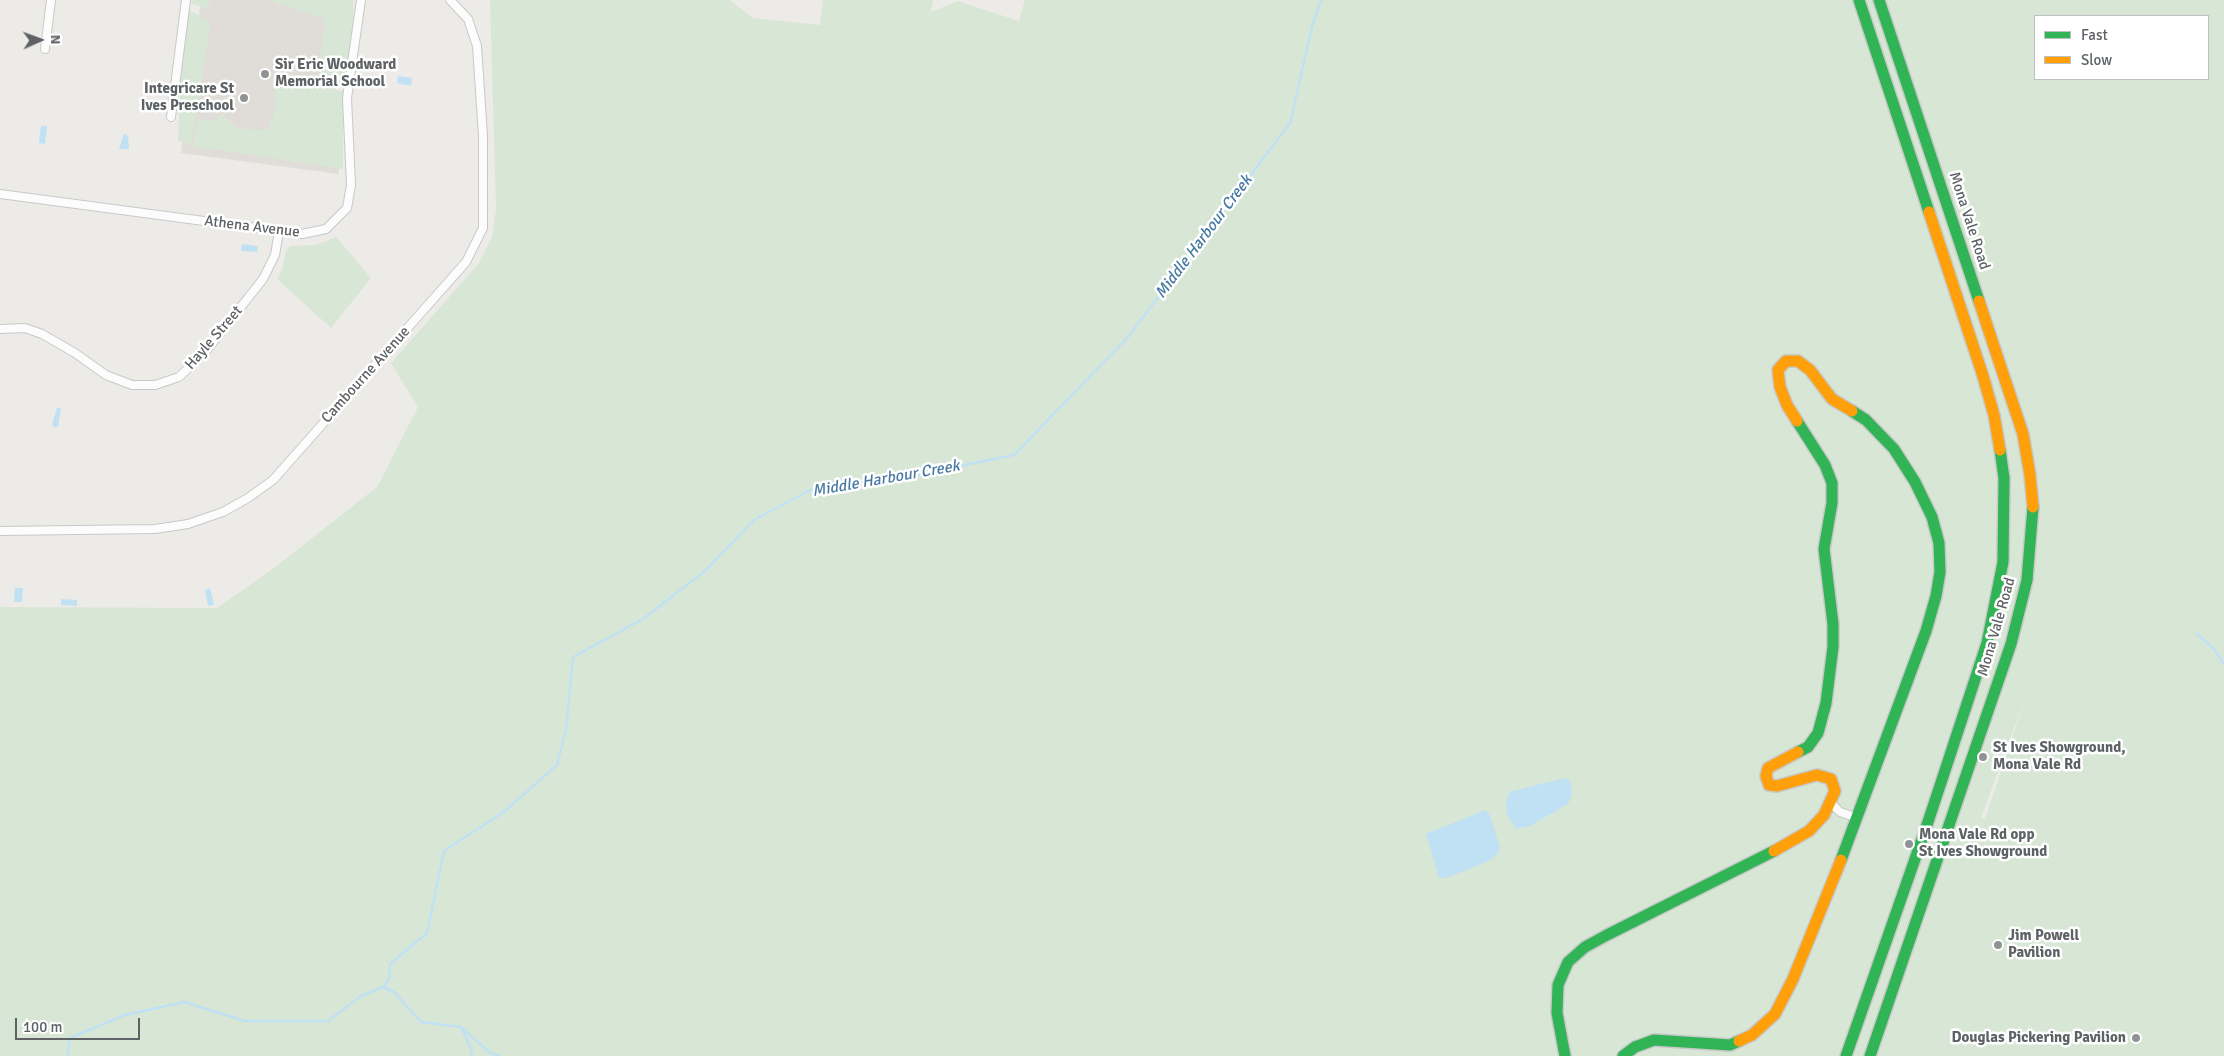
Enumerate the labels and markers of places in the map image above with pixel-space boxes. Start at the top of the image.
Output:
place label: Sir Eric Woodward Memorial School [275,56,396,91]
marker: Sir Eric Woodward Memorial School [259,68,271,80]
place label: Integricare St Ives Preschool [141,80,234,115]
marker: Integricare St Ives Preschool [238,92,250,104]
place label: St Ives Showground, Mona Vale Rd [1993,739,2126,774]
marker: St Ives Showground, Mona Vale Rd [1977,751,1989,763]
place label: Mona Vale Rd opp St Ives Showground [1919,826,2047,861]
marker: Mona Vale Rd opp St Ives Showground [1903,838,1915,850]
place label: Jim Powell Pavilion [2008,927,2079,962]
marker: Jim Powell Pavilion [1992,939,2004,951]
place label: Douglas Pickering Pavilion [1951,1029,2126,1047]
marker: Douglas Pickering Pavilion [2130,1032,2142,1044]

